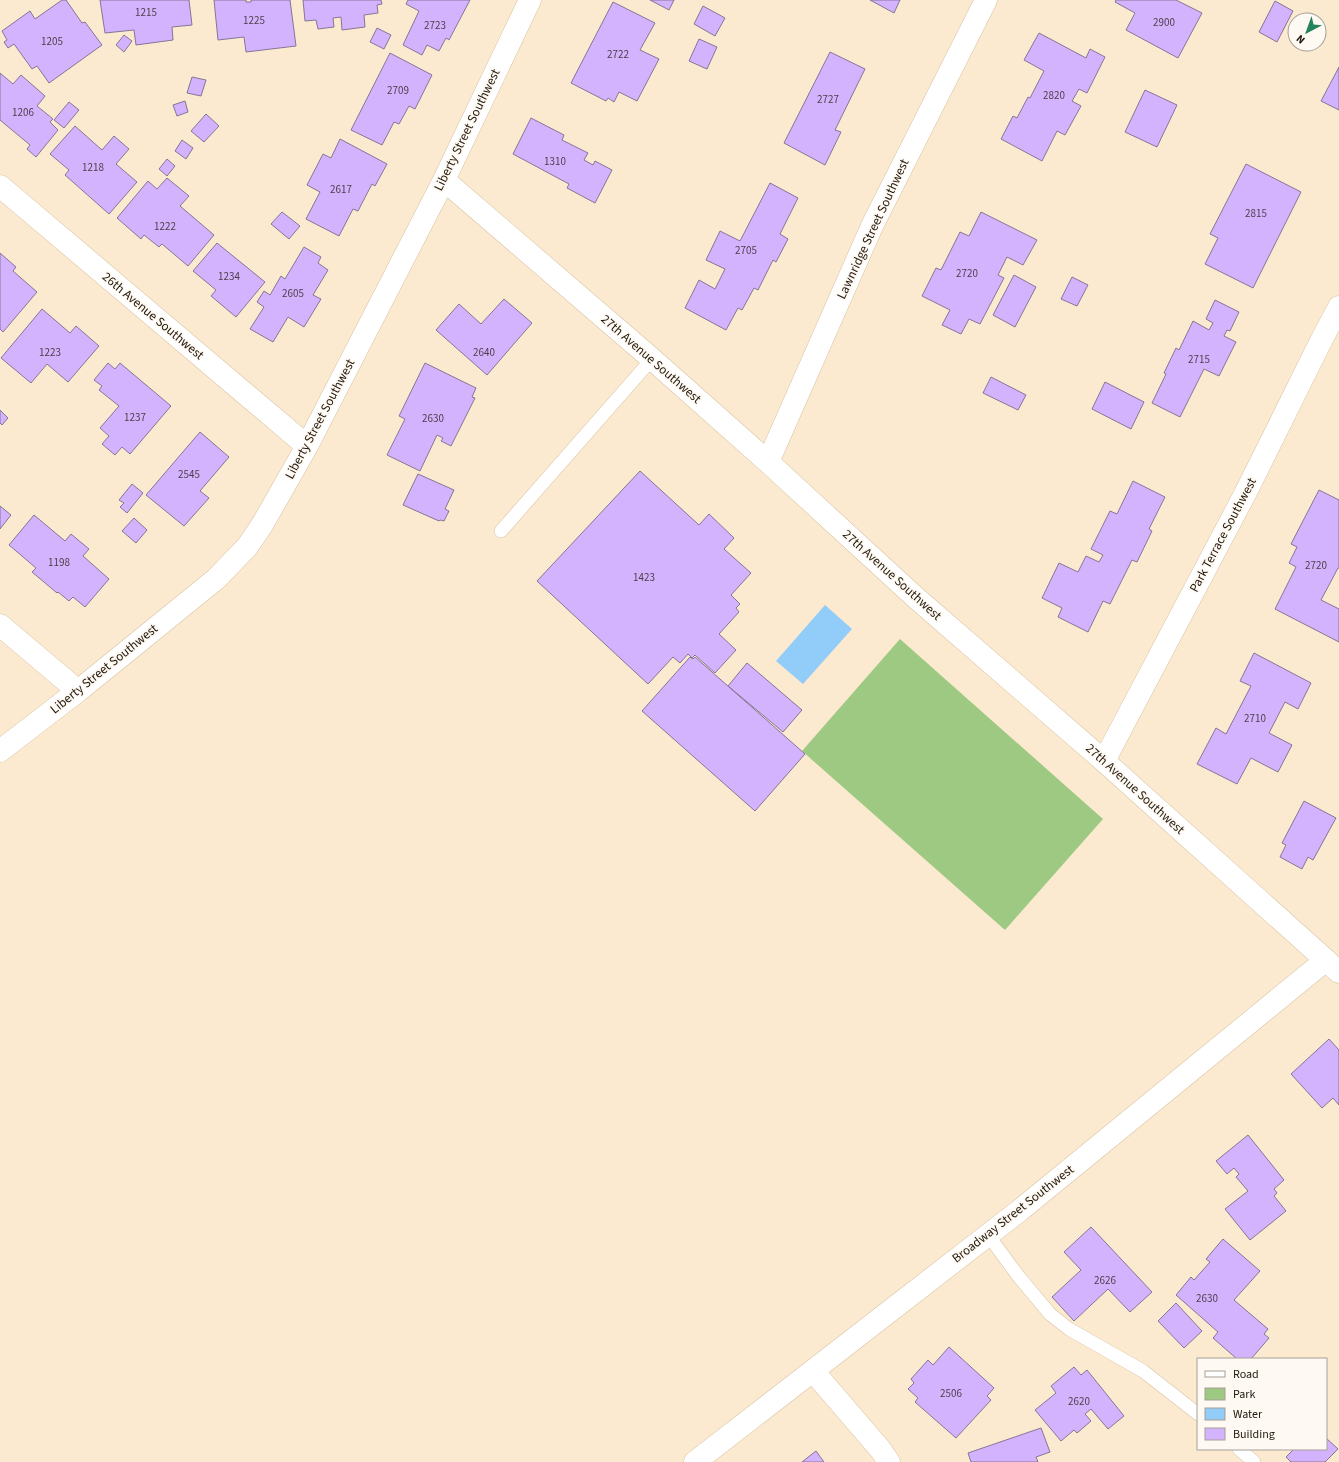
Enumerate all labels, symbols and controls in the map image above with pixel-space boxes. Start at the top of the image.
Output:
house number: 1215 [135,5,157,20]
north arrow [1287,12,1327,52]
house number: 1225 [243,13,265,28]
house number: 2900 [1153,15,1175,30]
house number: 2723 [424,18,446,33]
text: N [1293,31,1308,47]
house number: 1205 [41,34,63,49]
house number: 2722 [607,47,629,62]
street label: Liberty Street Southwest [430,65,505,194]
house number: 2709 [387,83,409,98]
house number: 2820 [1043,88,1065,103]
house number: 2727 [817,92,839,107]
house number: 1206 [12,105,34,120]
house number: 1310 [544,154,566,169]
street label: Lawnridge Street Southwest [833,155,914,302]
house number: 1218 [82,160,104,175]
house number: 2617 [330,182,352,197]
house number: 2815 [1245,206,1267,221]
house number: 1222 [154,219,176,234]
house number: 2705 [735,243,757,258]
house number: 2720 [956,266,978,281]
street label: 26th Avenue Southwest [98,268,208,364]
house number: 1234 [218,269,240,284]
house number: 2605 [282,286,304,301]
street label: 27th Avenue Southwest [597,310,705,408]
house number: 1223 [39,345,61,360]
house number: 2640 [473,345,495,360]
house number: 2715 [1188,352,1210,367]
street label: Liberty Street Southwest [281,355,360,482]
house number: 1237 [124,410,146,425]
house number: 2630 [422,411,444,426]
house number: 2545 [178,467,200,482]
street label: Park Terrace Southwest [1185,474,1261,595]
street label: 27th Avenue Southwest [839,526,946,625]
house number: 1198 [48,555,70,570]
house number: 2720 [1305,558,1327,573]
house number: 1423 [633,570,655,585]
street label: Liberty Street Southwest [46,620,162,718]
house number: 2710 [1244,711,1266,726]
street label: 27th Avenue Southwest [1082,740,1189,839]
street label: Broadway Street Southwest [948,1160,1078,1267]
house number: 2626 [1094,1273,1116,1288]
house number: 2630 [1196,1291,1218,1306]
legend [1197,1358,1327,1450]
text: Road [1233,1366,1259,1383]
house number: 2506 [940,1386,962,1401]
text: Park [1233,1386,1255,1403]
house number: 2620 [1068,1394,1090,1409]
text: Water [1233,1406,1263,1423]
text: Building [1233,1426,1275,1443]

